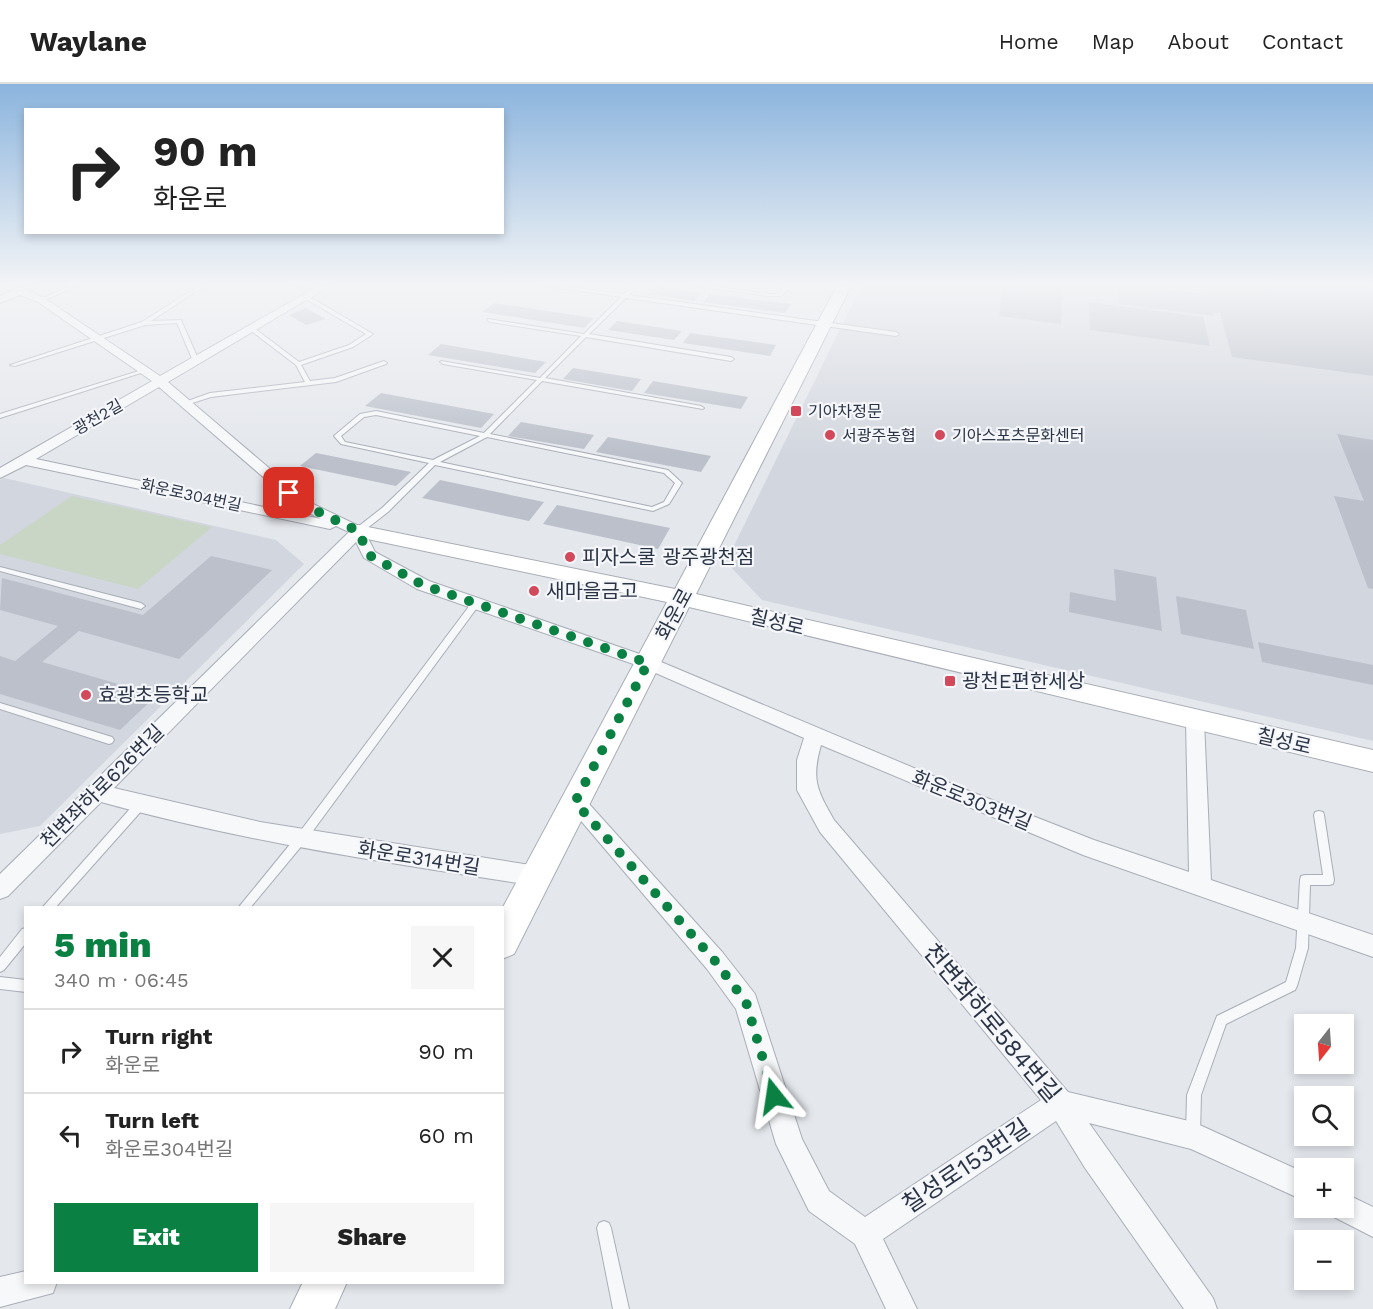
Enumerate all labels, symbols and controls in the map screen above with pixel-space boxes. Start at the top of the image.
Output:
text: Waylane [30,25,147,58]
text: Home [999,29,1059,54]
text: Map [1092,29,1135,54]
text: About [1168,29,1229,54]
text: Contact [1262,29,1343,54]
text: 90 m [153,127,257,176]
icon: right [54,132,132,210]
text: 화운로 [153,183,228,215]
street label: 광천2길 [70,395,126,439]
place label: 기아차정문 [808,402,882,421]
marker: 기아차정문 [789,404,803,418]
place label: 서광주농협 [842,426,916,445]
place label: 기아스포츠문화센터 [952,426,1084,445]
marker: 서광주농협 [823,428,837,442]
marker: 기아스포츠문화센터 [933,428,947,442]
pin [263,467,314,518]
street label: 화운로304번길 [139,475,243,515]
icon: arrive [272,476,305,509]
place label: 피자스쿨 광주광천점 [582,545,754,569]
marker: 피자스쿨 광주광천점 [563,550,577,564]
place label: 새마을금고 [546,579,638,603]
marker: 새마을금고 [527,584,541,598]
street label: 화운로 [650,584,698,644]
street label: 칠성로 [747,604,807,640]
place label: 광천E편한세상 [962,669,1085,693]
marker: 광천E편한세상 [943,674,957,688]
place label: 효광초등학교 [98,683,208,707]
marker: 효광초등학교 [79,688,93,702]
street label: 천변좌하로626번길 [35,719,169,853]
street label: 칠성로 [1254,723,1314,759]
street label: 화운로303번길 [908,765,1036,835]
street label: 화운로314번길 [356,836,482,880]
text: 5 min [54,924,151,966]
button: close [411,926,474,989]
street label: 천변좌하로584번길 [918,938,1066,1108]
text: 340 m · 06:45 [54,968,189,992]
north arrow [1294,1014,1354,1074]
map controls [1294,1014,1354,1290]
text: Turn right [105,1024,212,1049]
icon: right [54,1035,87,1068]
text: 90 m [418,1039,474,1064]
text: 화운로 [105,1053,160,1077]
position arrow [742,1064,806,1128]
button: search [1294,1086,1354,1146]
text: Turn left [105,1108,199,1133]
street label: 칠성로153번길 [897,1113,1035,1219]
icon: left [54,1119,87,1152]
text: 60 m [418,1123,474,1148]
text: 화운로304번길 [105,1137,233,1161]
button: + [1294,1158,1354,1218]
button: Exit [54,1203,258,1272]
button: Share [270,1203,474,1272]
button: − [1294,1230,1354,1290]

